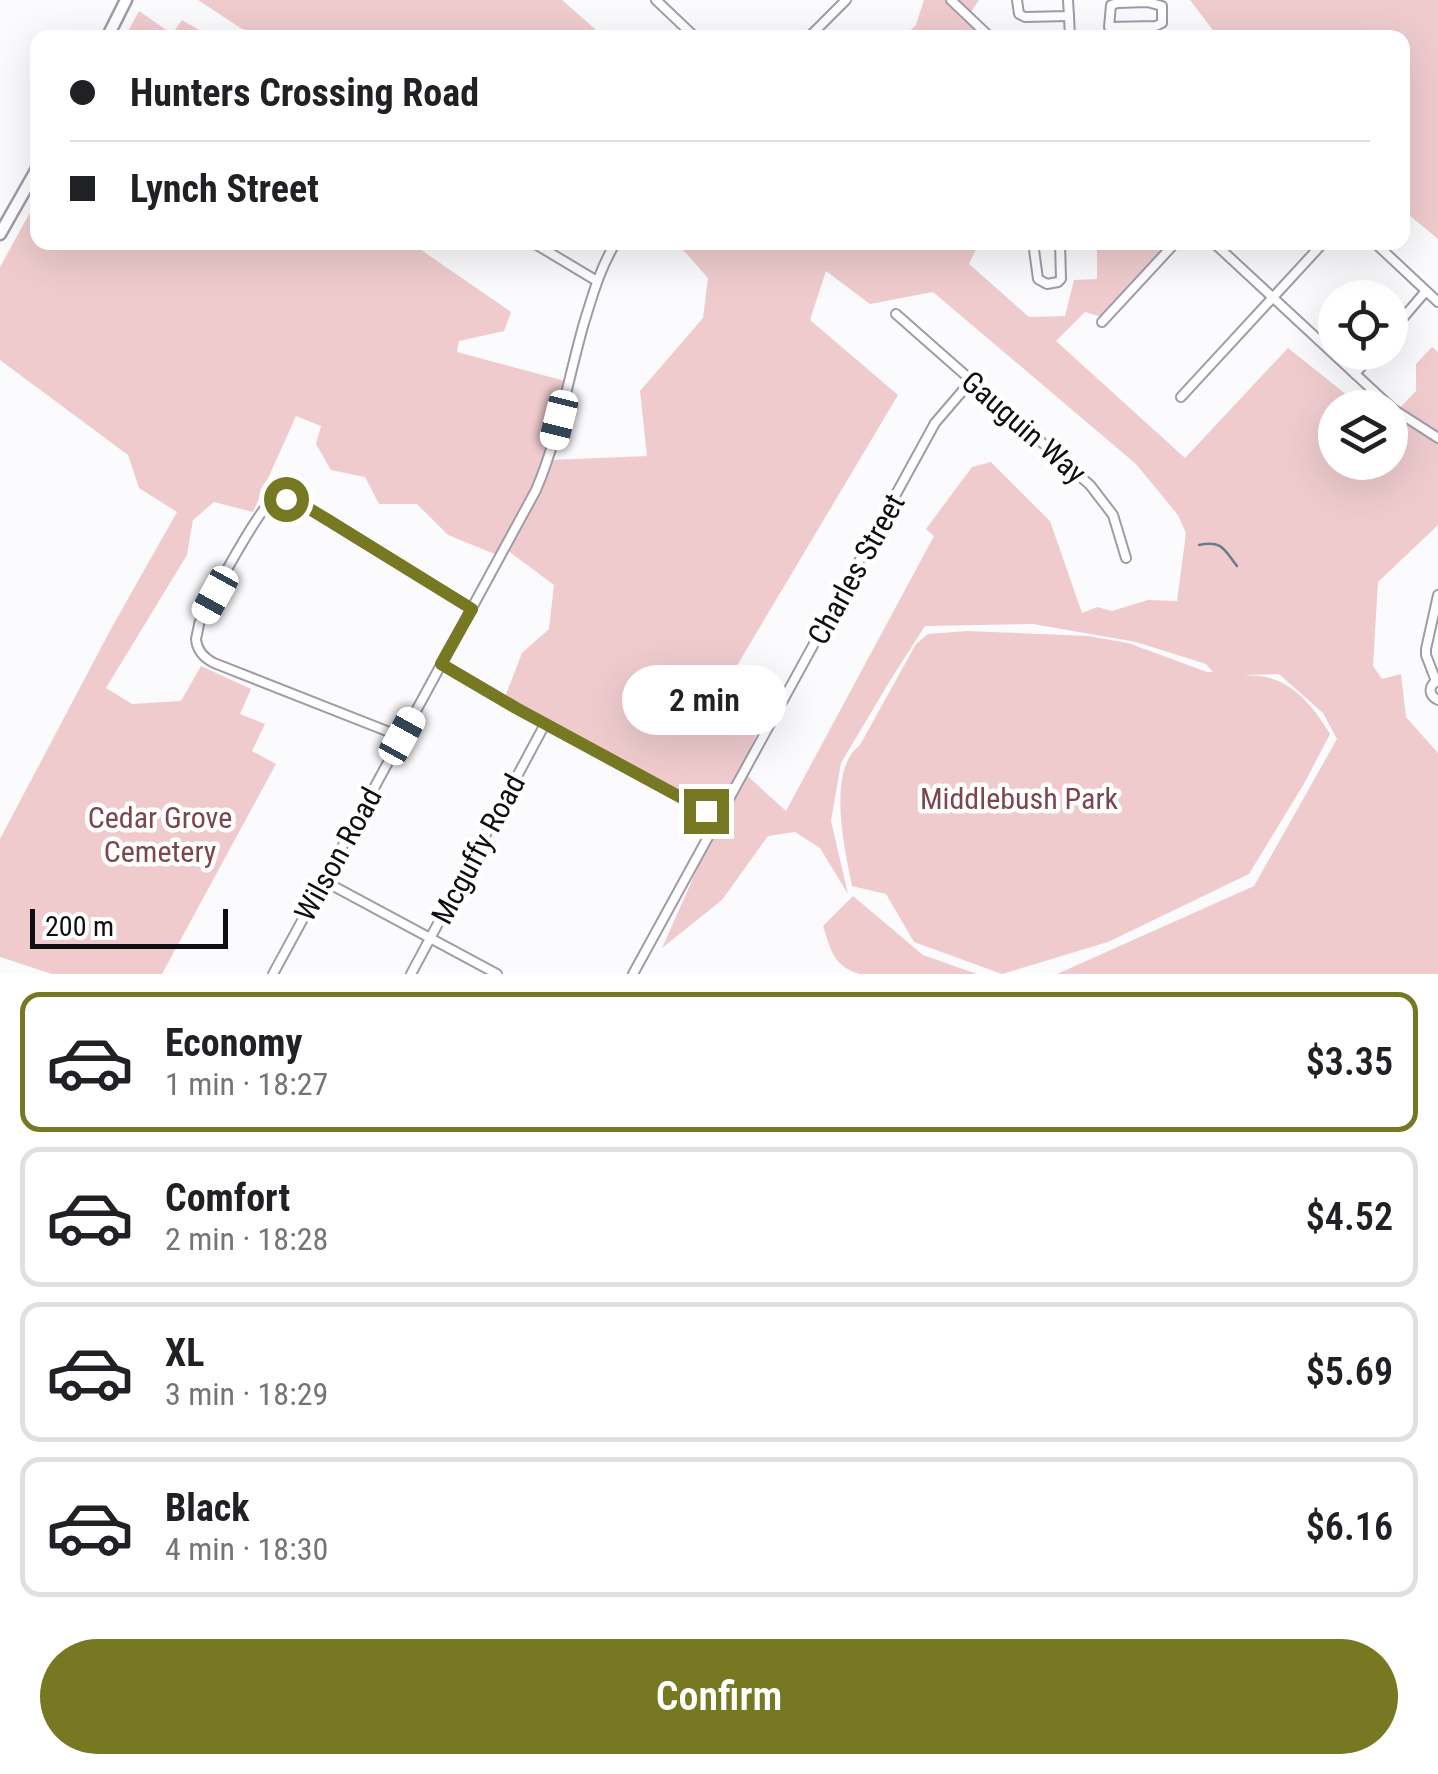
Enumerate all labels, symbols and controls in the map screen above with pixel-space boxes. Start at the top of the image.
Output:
text: Hunters Crossing Road [130,71,479,115]
text: Lynch Street [130,167,319,211]
map controls [1318,280,1408,480]
button: locate [1318,280,1408,370]
street label: Gauguin Way [955,364,1093,490]
car [537,387,581,453]
button: layers [1318,390,1408,480]
route start [264,477,309,522]
street label: Charles Street [800,488,912,650]
car [187,561,243,629]
callout: 2 min [624,666,788,736]
text: 2 min [669,681,740,719]
car [374,702,430,770]
street label: Mcguffy Road [424,768,532,930]
street label: Wilson Road [287,781,389,927]
park label: Middlebush Park [920,781,1119,816]
route end [684,789,729,834]
park label: Cedar Grove Cemetery [88,800,232,869]
scale bar [30,904,228,948]
text: 200 m [45,910,114,943]
icon: car [45,1017,135,1107]
text: Economy [165,1021,302,1065]
text: $3.35 [1306,1040,1393,1084]
text: 1 min · 18:27 [165,1065,328,1103]
icon: car [45,1172,135,1262]
text: Comfort [165,1176,290,1220]
text: $4.52 [1306,1195,1393,1239]
text: 2 min · 18:28 [165,1220,328,1258]
icon: car [45,1327,135,1417]
text: XL [165,1331,204,1375]
text: $5.69 [1306,1350,1393,1394]
text: 3 min · 18:29 [165,1375,328,1413]
icon: car [45,1482,135,1572]
text: Black [165,1486,249,1530]
text: $6.16 [1306,1505,1393,1549]
text: 4 min · 18:30 [165,1530,328,1568]
button: Confirm [40,1639,1398,1754]

